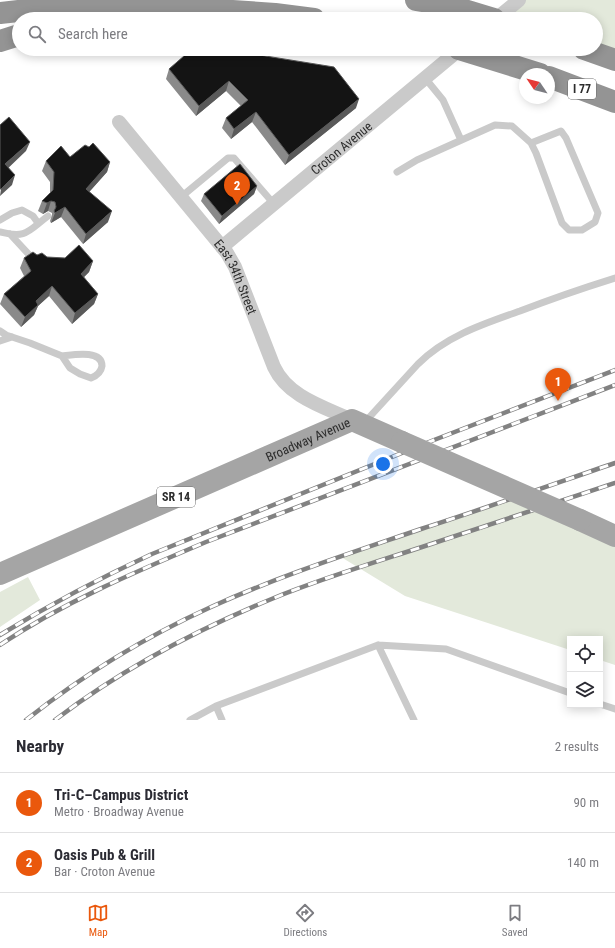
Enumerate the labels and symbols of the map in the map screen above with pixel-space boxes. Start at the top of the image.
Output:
north arrow [519,68,555,104]
road number: I 77 [568,79,596,99]
street label: Croton Avenue [308,119,375,178]
pin: 2 [224,172,250,205]
street label: East 34th Street [211,236,260,317]
pin: 1 [545,368,571,401]
street label: Broadway Avenue [264,415,353,465]
your location [373,454,393,474]
road number: SR 14 [157,487,195,507]

